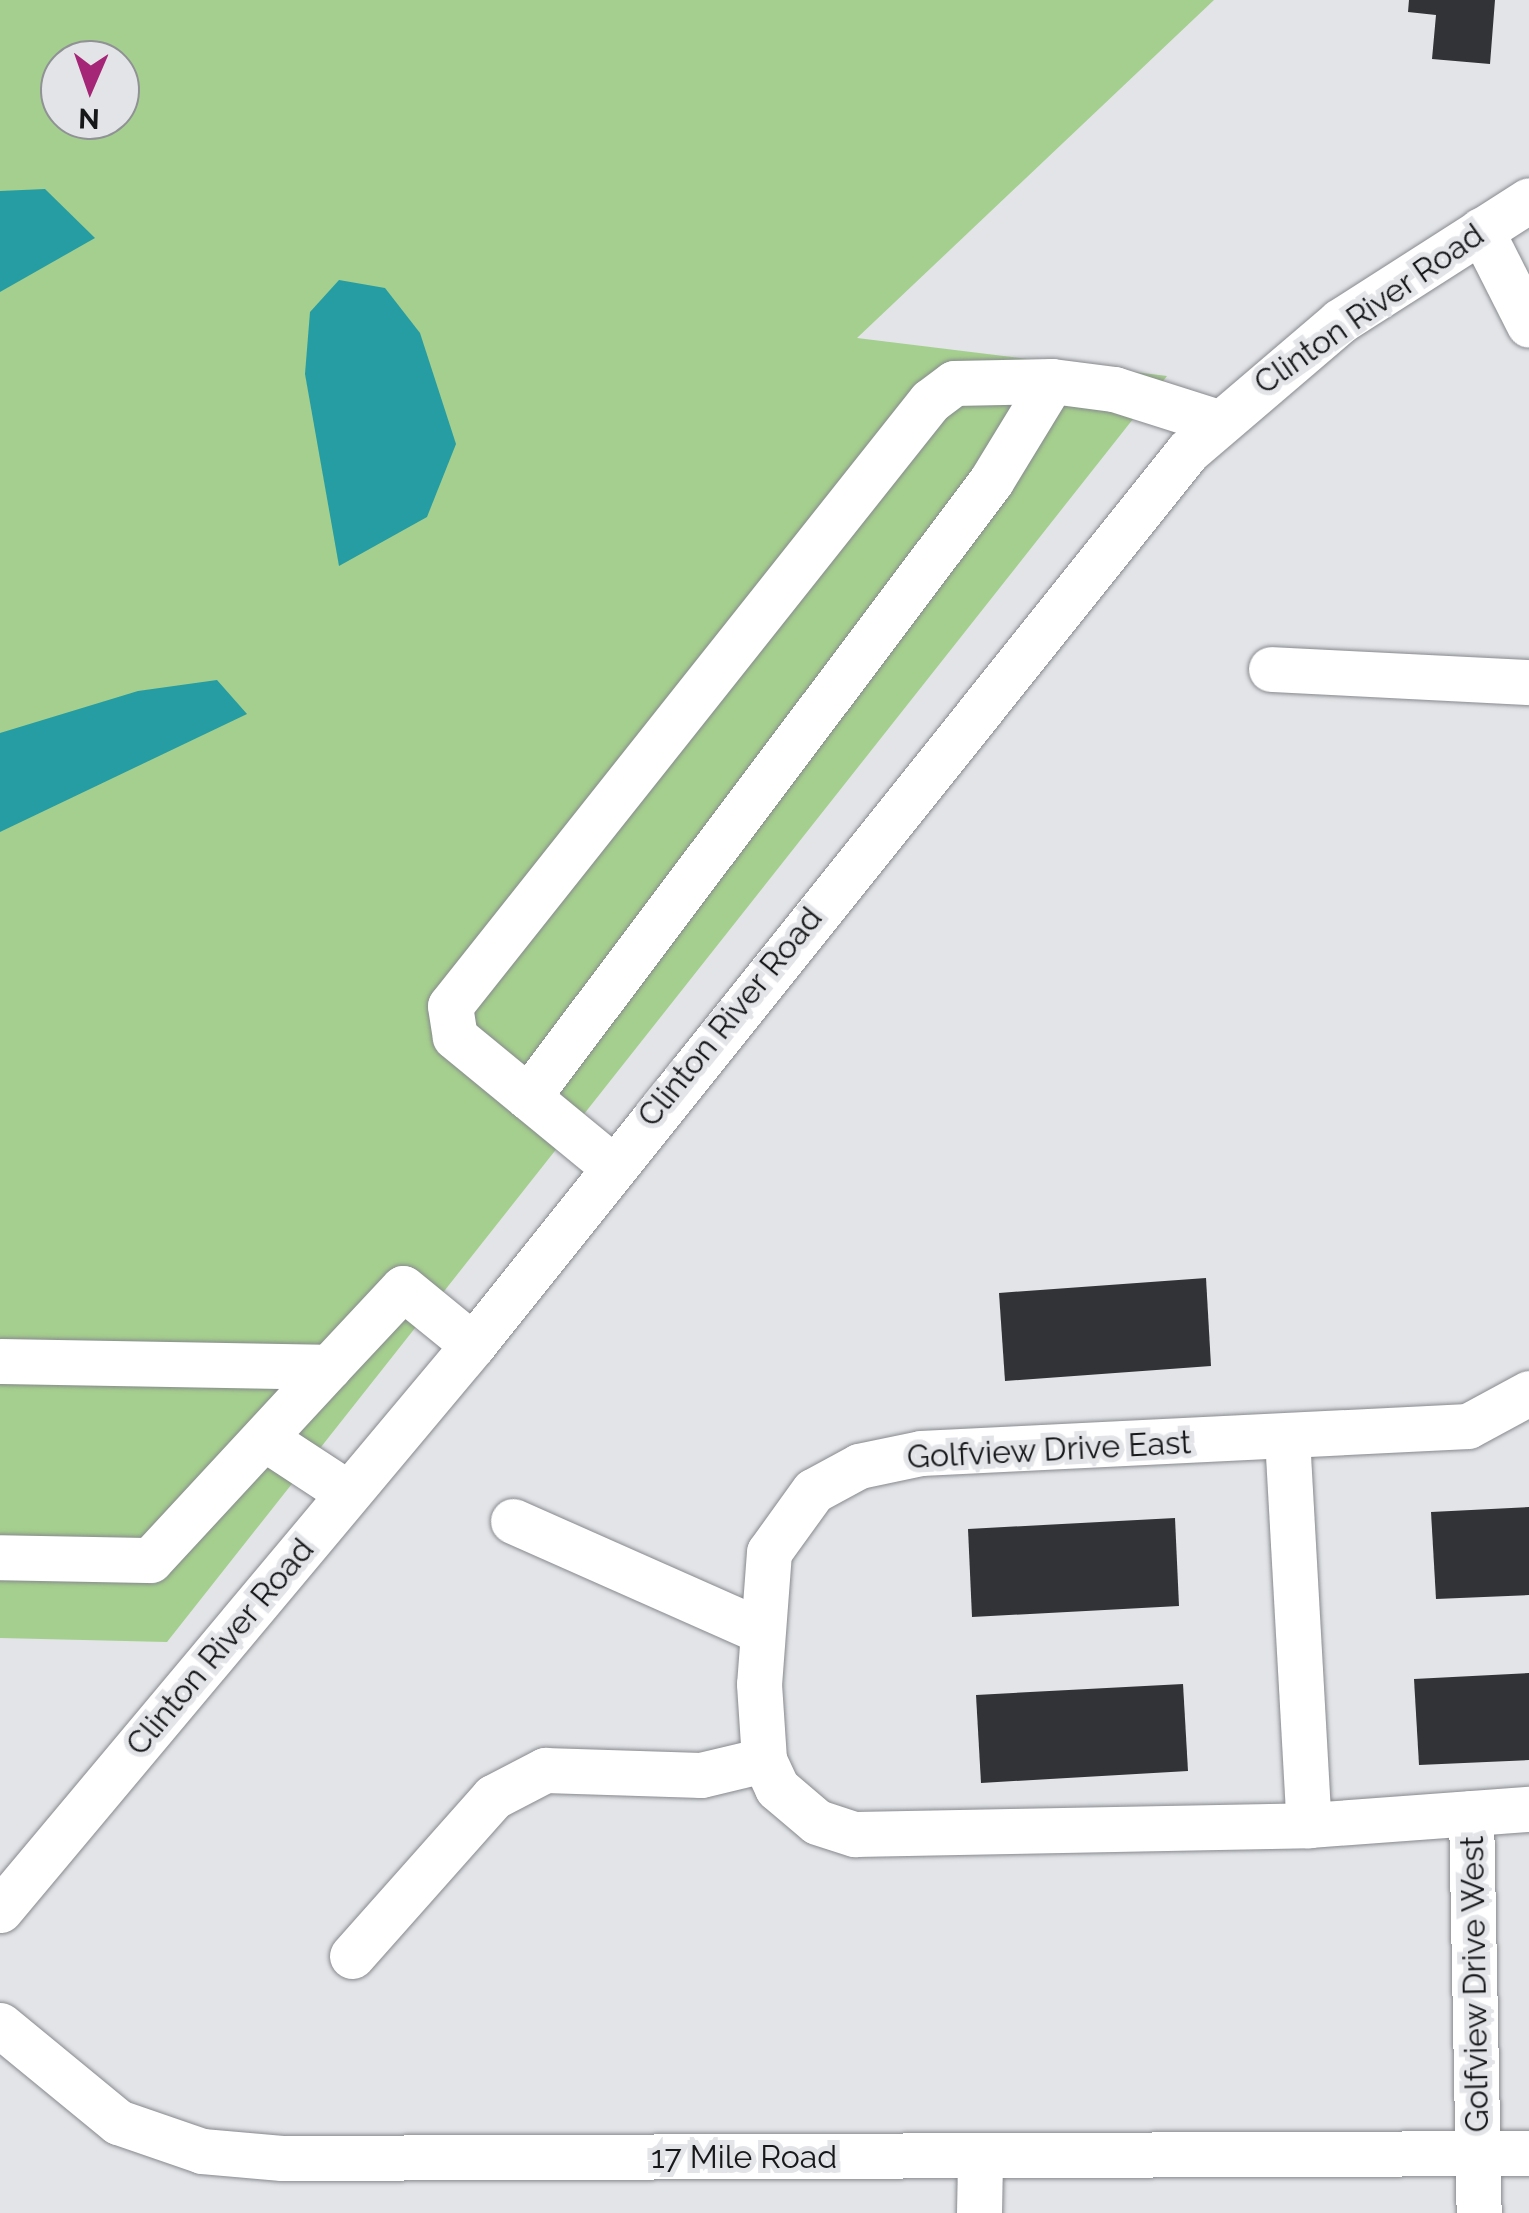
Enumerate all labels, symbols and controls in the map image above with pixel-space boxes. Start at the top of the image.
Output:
north arrow [40,40,140,140]
text: N [78,102,100,135]
street label: Clinton River Road [1247,215,1491,403]
street label: Clinton River Road [630,899,830,1135]
street label: Golfview Drive East [906,1423,1192,1477]
street label: Clinton River Road [118,1531,322,1763]
street label: Golfview Drive West [1453,1834,1497,2134]
street label: 17 Mile Road [651,2138,837,2176]

